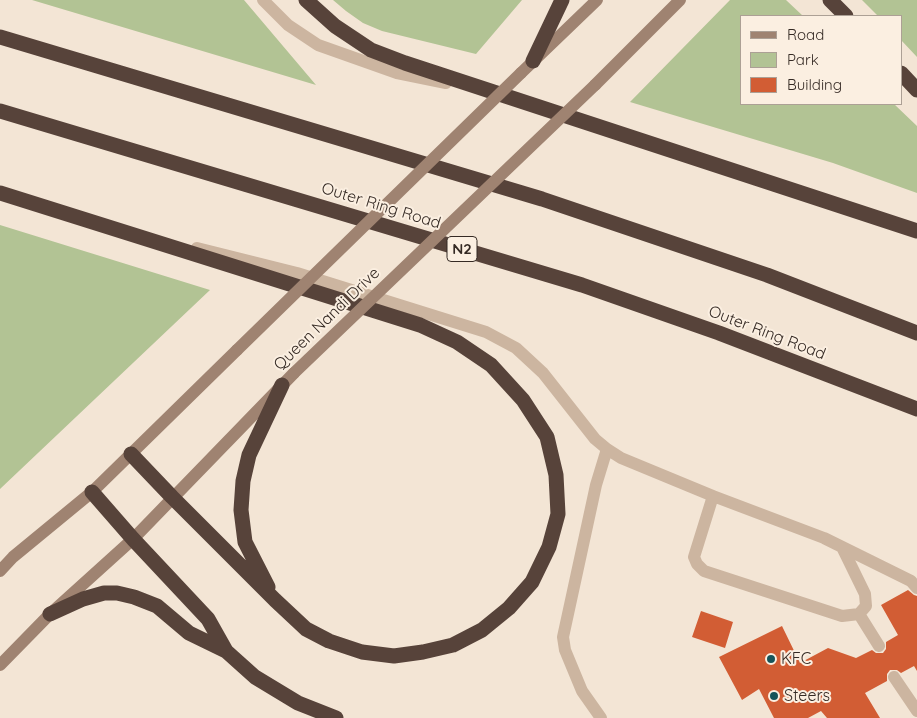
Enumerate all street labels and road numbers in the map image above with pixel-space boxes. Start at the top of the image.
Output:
street label: Outer Ring Road [319,179,443,233]
road number: N2 [447,236,477,262]
street label: Queen Nandi Drive [270,264,384,374]
street label: Outer Ring Road [706,302,828,364]

